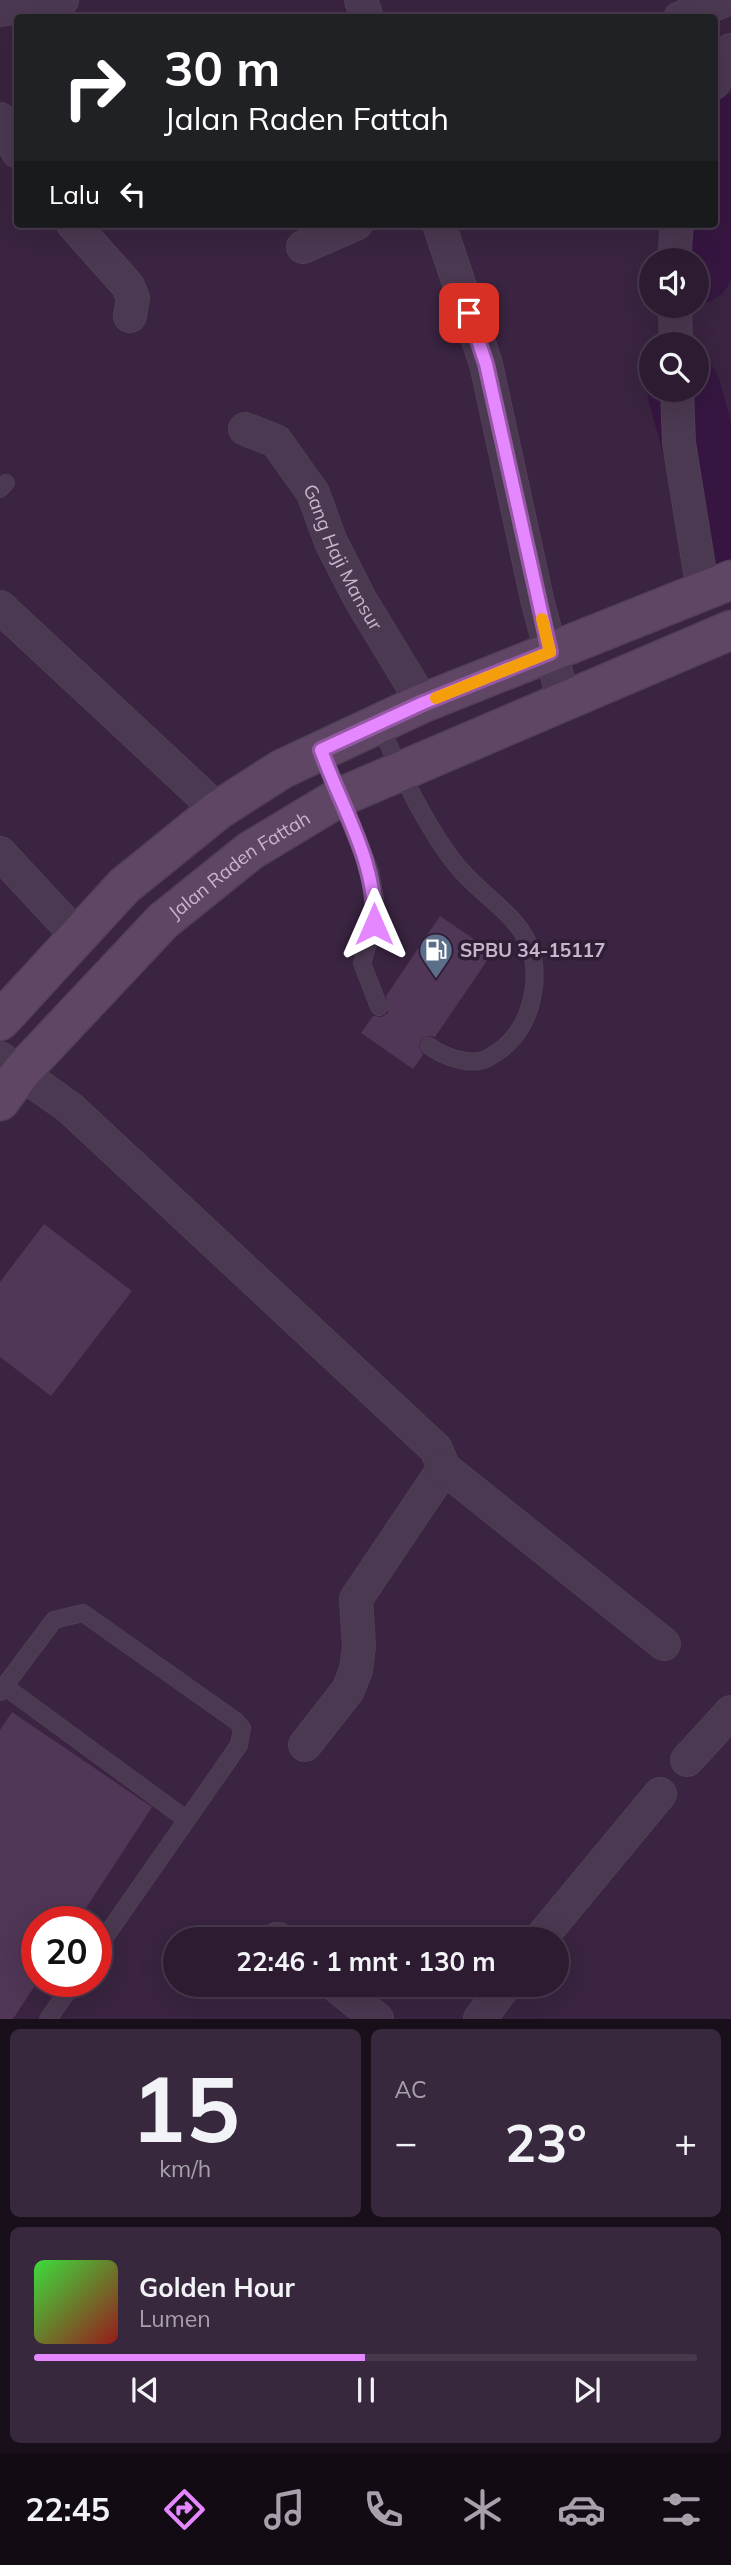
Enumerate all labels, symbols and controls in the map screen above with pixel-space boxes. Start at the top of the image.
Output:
text: 30 m [164,37,280,98]
icon: right [49,42,140,133]
text: Jalan Raden Fattah [164,98,449,138]
icon: left [114,175,152,213]
text: Lalu [49,178,100,211]
map controls [639,248,709,402]
button: sound [639,248,709,318]
pin [439,283,499,343]
icon: arrive [450,294,488,332]
button: search [639,332,709,402]
street label: Gang Haji Mansur [298,479,388,635]
street label: Jalan Raden Fattah [163,806,314,924]
position arrow [337,887,411,961]
fuel station icon: SPBU 34-15117 [417,931,455,980]
place label: SPBU 34-15117 [460,938,605,962]
speed limit sign: 20 [21,1906,112,1997]
text: 22:46 · 1 mnt · 130 m [236,1945,496,1978]
text: 15 [131,2051,240,2165]
text: AC [395,2075,427,2104]
text: 23° [505,2110,587,2175]
text: − [395,2118,417,2166]
text: + [674,2118,697,2166]
text: km/h [159,2154,211,2183]
text: Golden Hour [139,2271,295,2304]
text: Lumen [139,2304,211,2333]
icon: previous [126,2371,164,2409]
icon: pause [347,2371,385,2409]
icon: next [568,2371,606,2409]
icon: directions [160,2485,209,2534]
icon: music [260,2485,309,2534]
icon: phone [359,2485,408,2534]
icon: climate [458,2485,507,2534]
icon: car [557,2485,606,2534]
icon: filters [657,2485,706,2534]
text: 22:45 [25,2489,110,2529]

